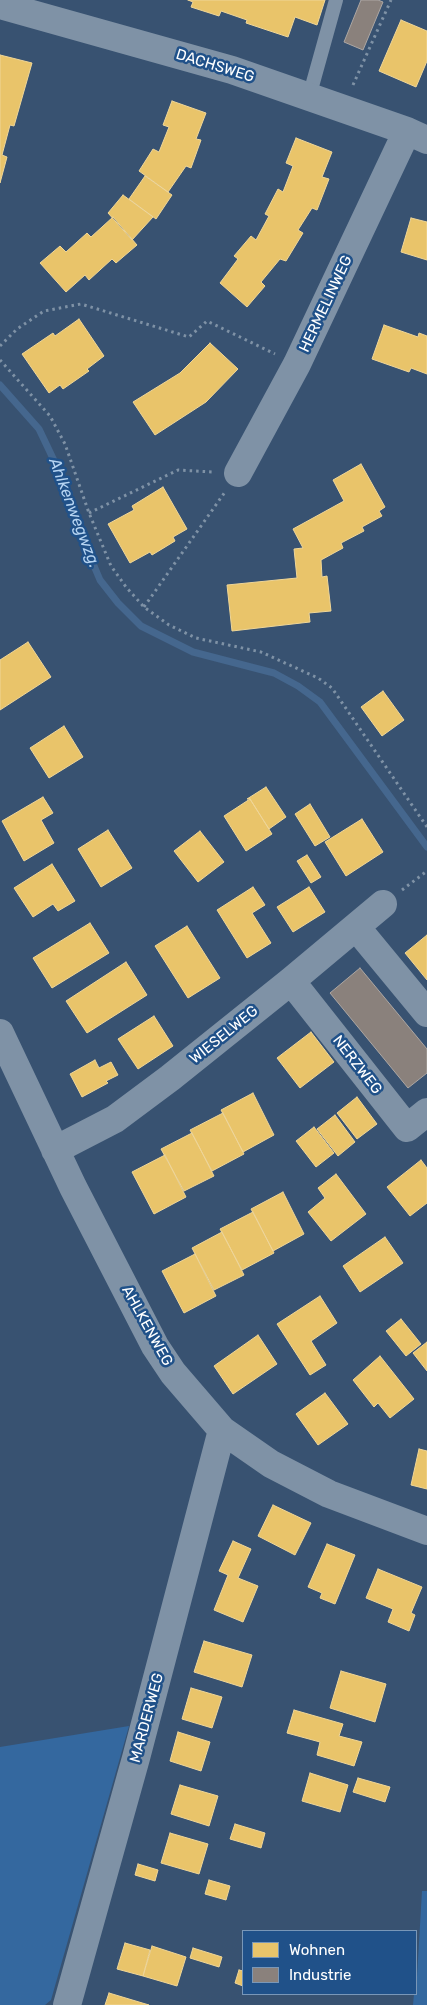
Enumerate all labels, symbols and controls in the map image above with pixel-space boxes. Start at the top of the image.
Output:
street label: DACHSWEG [174,46,256,86]
street label: HERMELINWEG [296,253,356,355]
water label: Ahlkenwegwzg. [44,455,104,571]
street label: WIESELWEG [186,1002,262,1068]
street label: NERZWEG [328,1032,386,1098]
street label: AHLKENWEG [118,1283,176,1369]
street label: MARDERWEG [126,1671,168,1765]
legend [242,1930,417,1995]
text: Wohnen [289,1941,345,1959]
text: Industrie [289,1966,351,1984]

